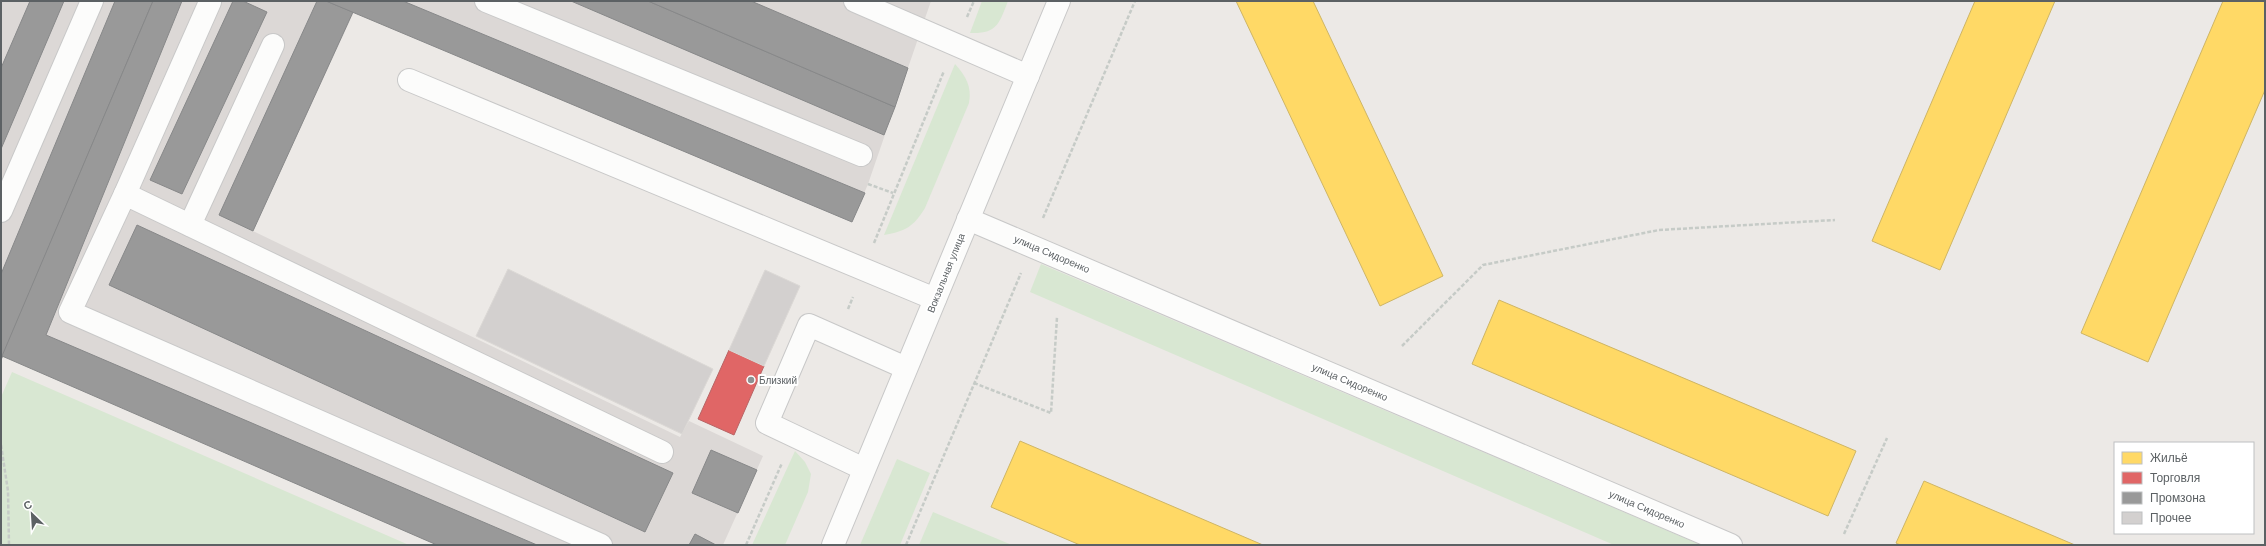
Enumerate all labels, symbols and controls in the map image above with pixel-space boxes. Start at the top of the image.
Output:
street label: Вокзальная улица [924,231,968,315]
street label: улица Сидоренко [1012,232,1092,276]
street label: улица Сидоренко [1310,360,1390,404]
place label: Близкий [759,374,797,387]
marker: Близкий [746,375,756,385]
legend [2114,442,2254,534]
text: Жильё [2150,450,2188,466]
text: Торговля [2150,470,2200,486]
street label: улица Сидоренко [1607,487,1687,531]
text: Промзона [2150,490,2206,506]
north arrow [12,494,52,534]
text: С [21,497,34,513]
text: Прочее [2150,510,2192,526]

